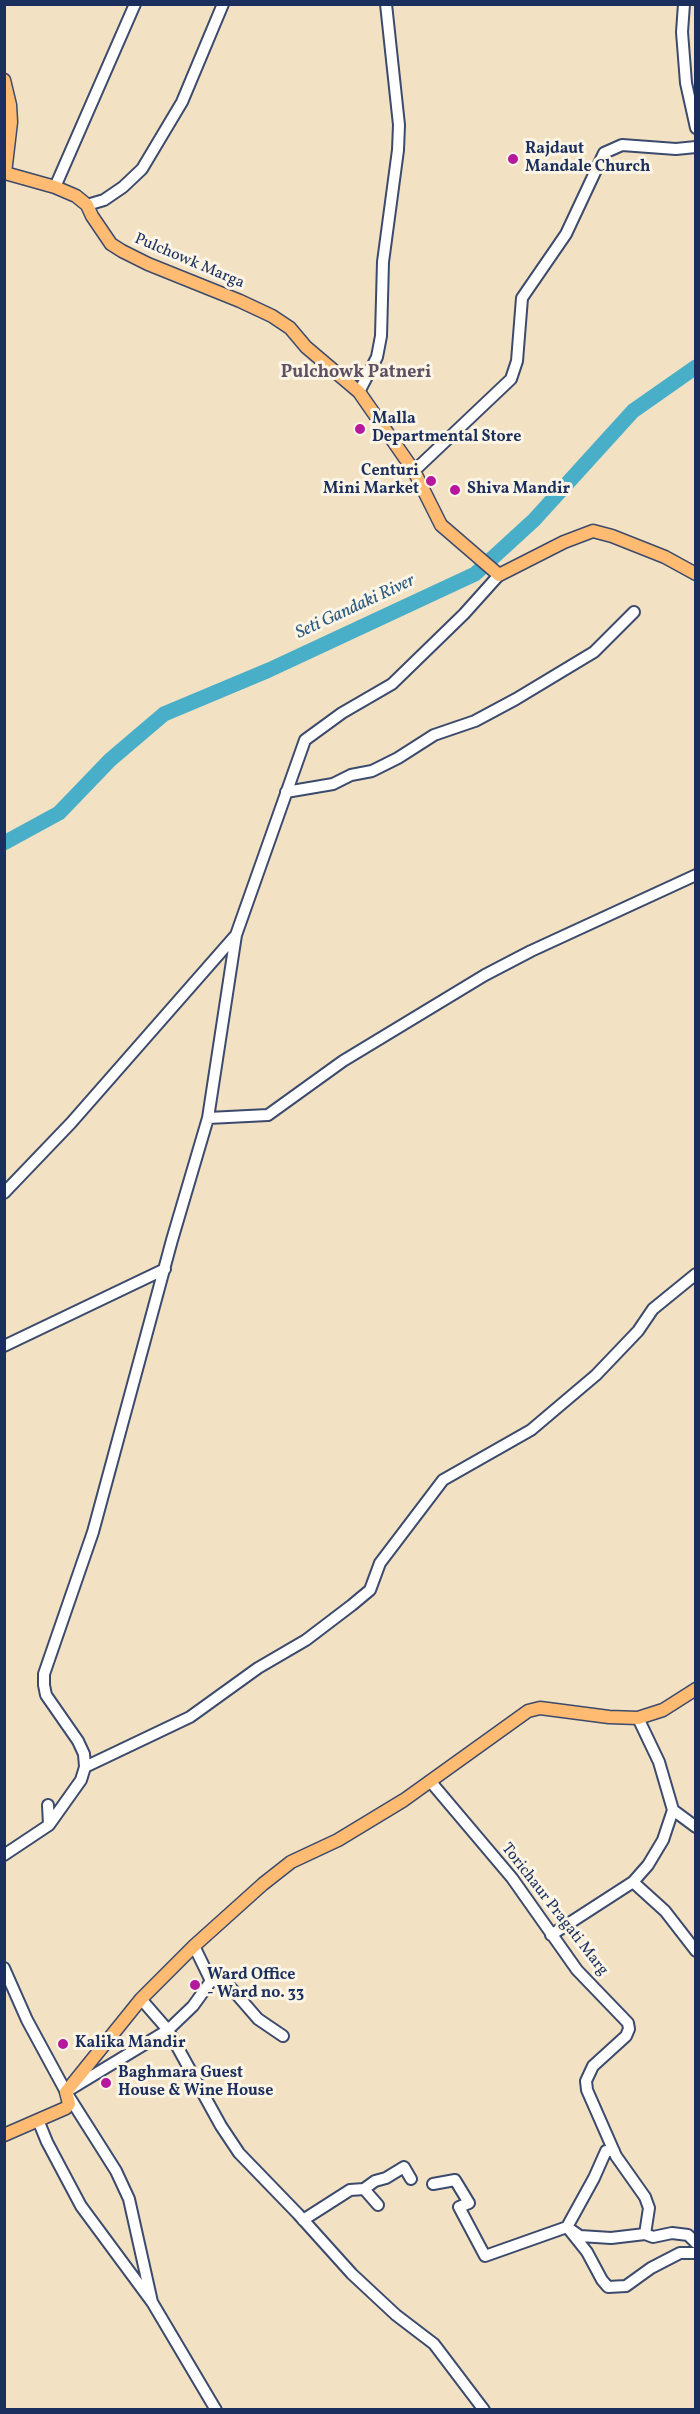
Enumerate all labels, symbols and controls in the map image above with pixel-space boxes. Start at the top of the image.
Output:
place label: Rajdaut Mandale Church [525,140,650,178]
marker: Rajdaut Mandale Church [506,152,520,166]
street label: Pulchowk Marga [131,230,247,294]
district label: Pulchowk Patneri [281,363,431,385]
place label: Malla Departmental Store [372,410,521,448]
marker: Malla Departmental Store [353,422,367,436]
place label: Centuri Mini Market [323,462,419,500]
marker: Centuri Mini Market [424,474,438,488]
place label: Shiva Mandir [467,480,570,500]
marker: Shiva Mandir [448,483,462,497]
water label: Seti Gandaki River [293,571,419,645]
street label: Torichaur Pragati Marg [496,1840,612,1980]
place label: Ward Office - Ward no. 33 [207,1966,304,2004]
marker: Ward Office - Ward no. 33 [188,1978,202,1992]
place label: Kalika Mandir [75,2034,186,2054]
marker: Kalika Mandir [56,2037,70,2051]
place label: Baghmara Guest House & Wine House [118,2064,273,2102]
marker: Baghmara Guest House & Wine House [99,2076,113,2090]

